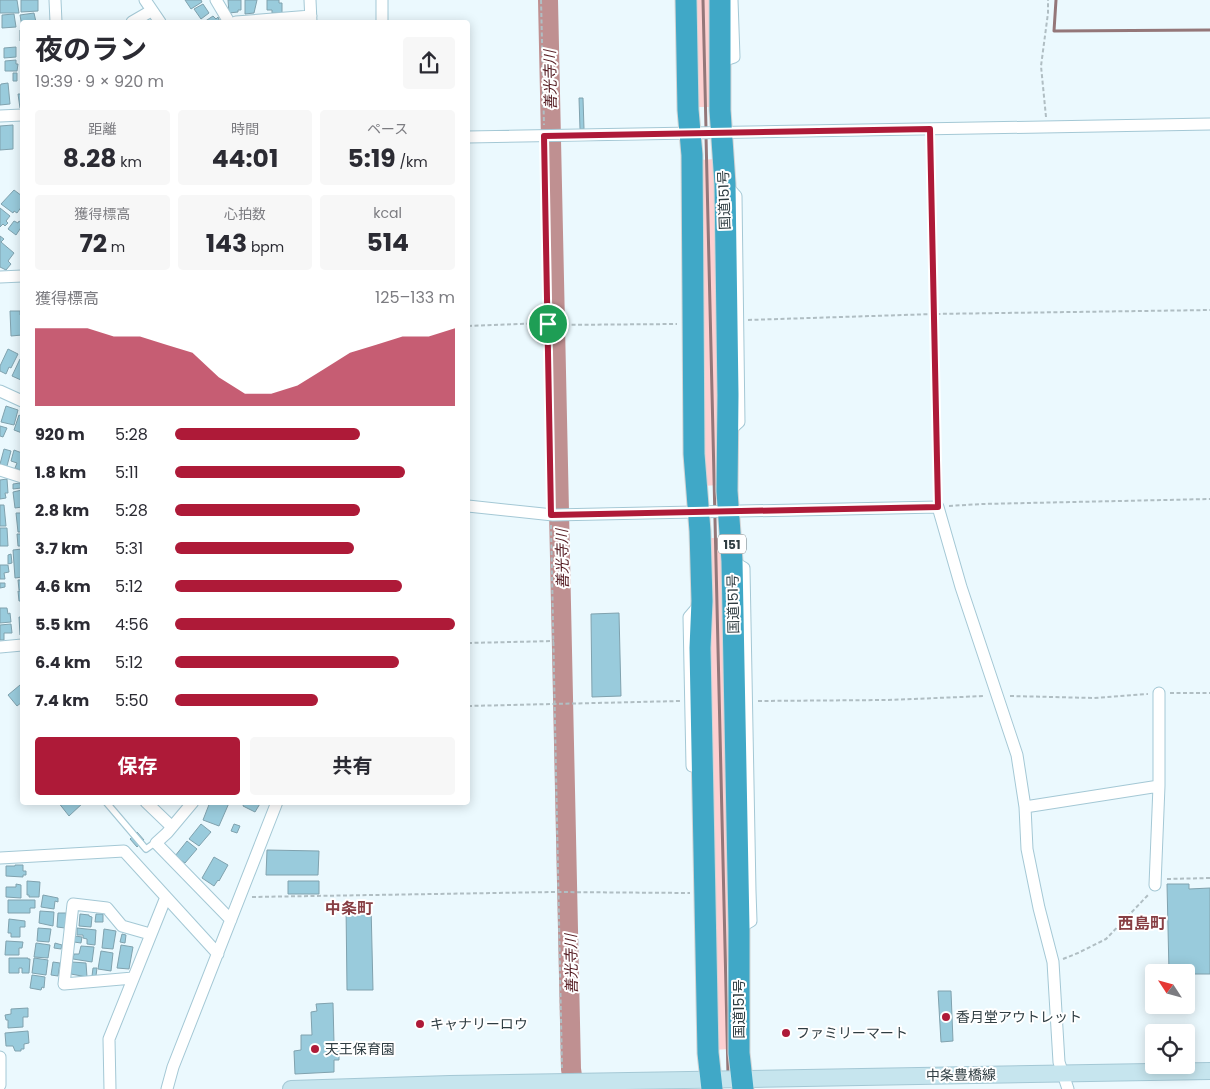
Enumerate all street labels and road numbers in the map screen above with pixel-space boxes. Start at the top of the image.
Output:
street label: 国道151号 [713,170,735,230]
road number: 151 [718,534,746,554]
street label: 国道151号 [722,574,744,634]
street label: 国道151号 [729,979,749,1039]
street label: 中条豊橋線 [926,1064,996,1086]

